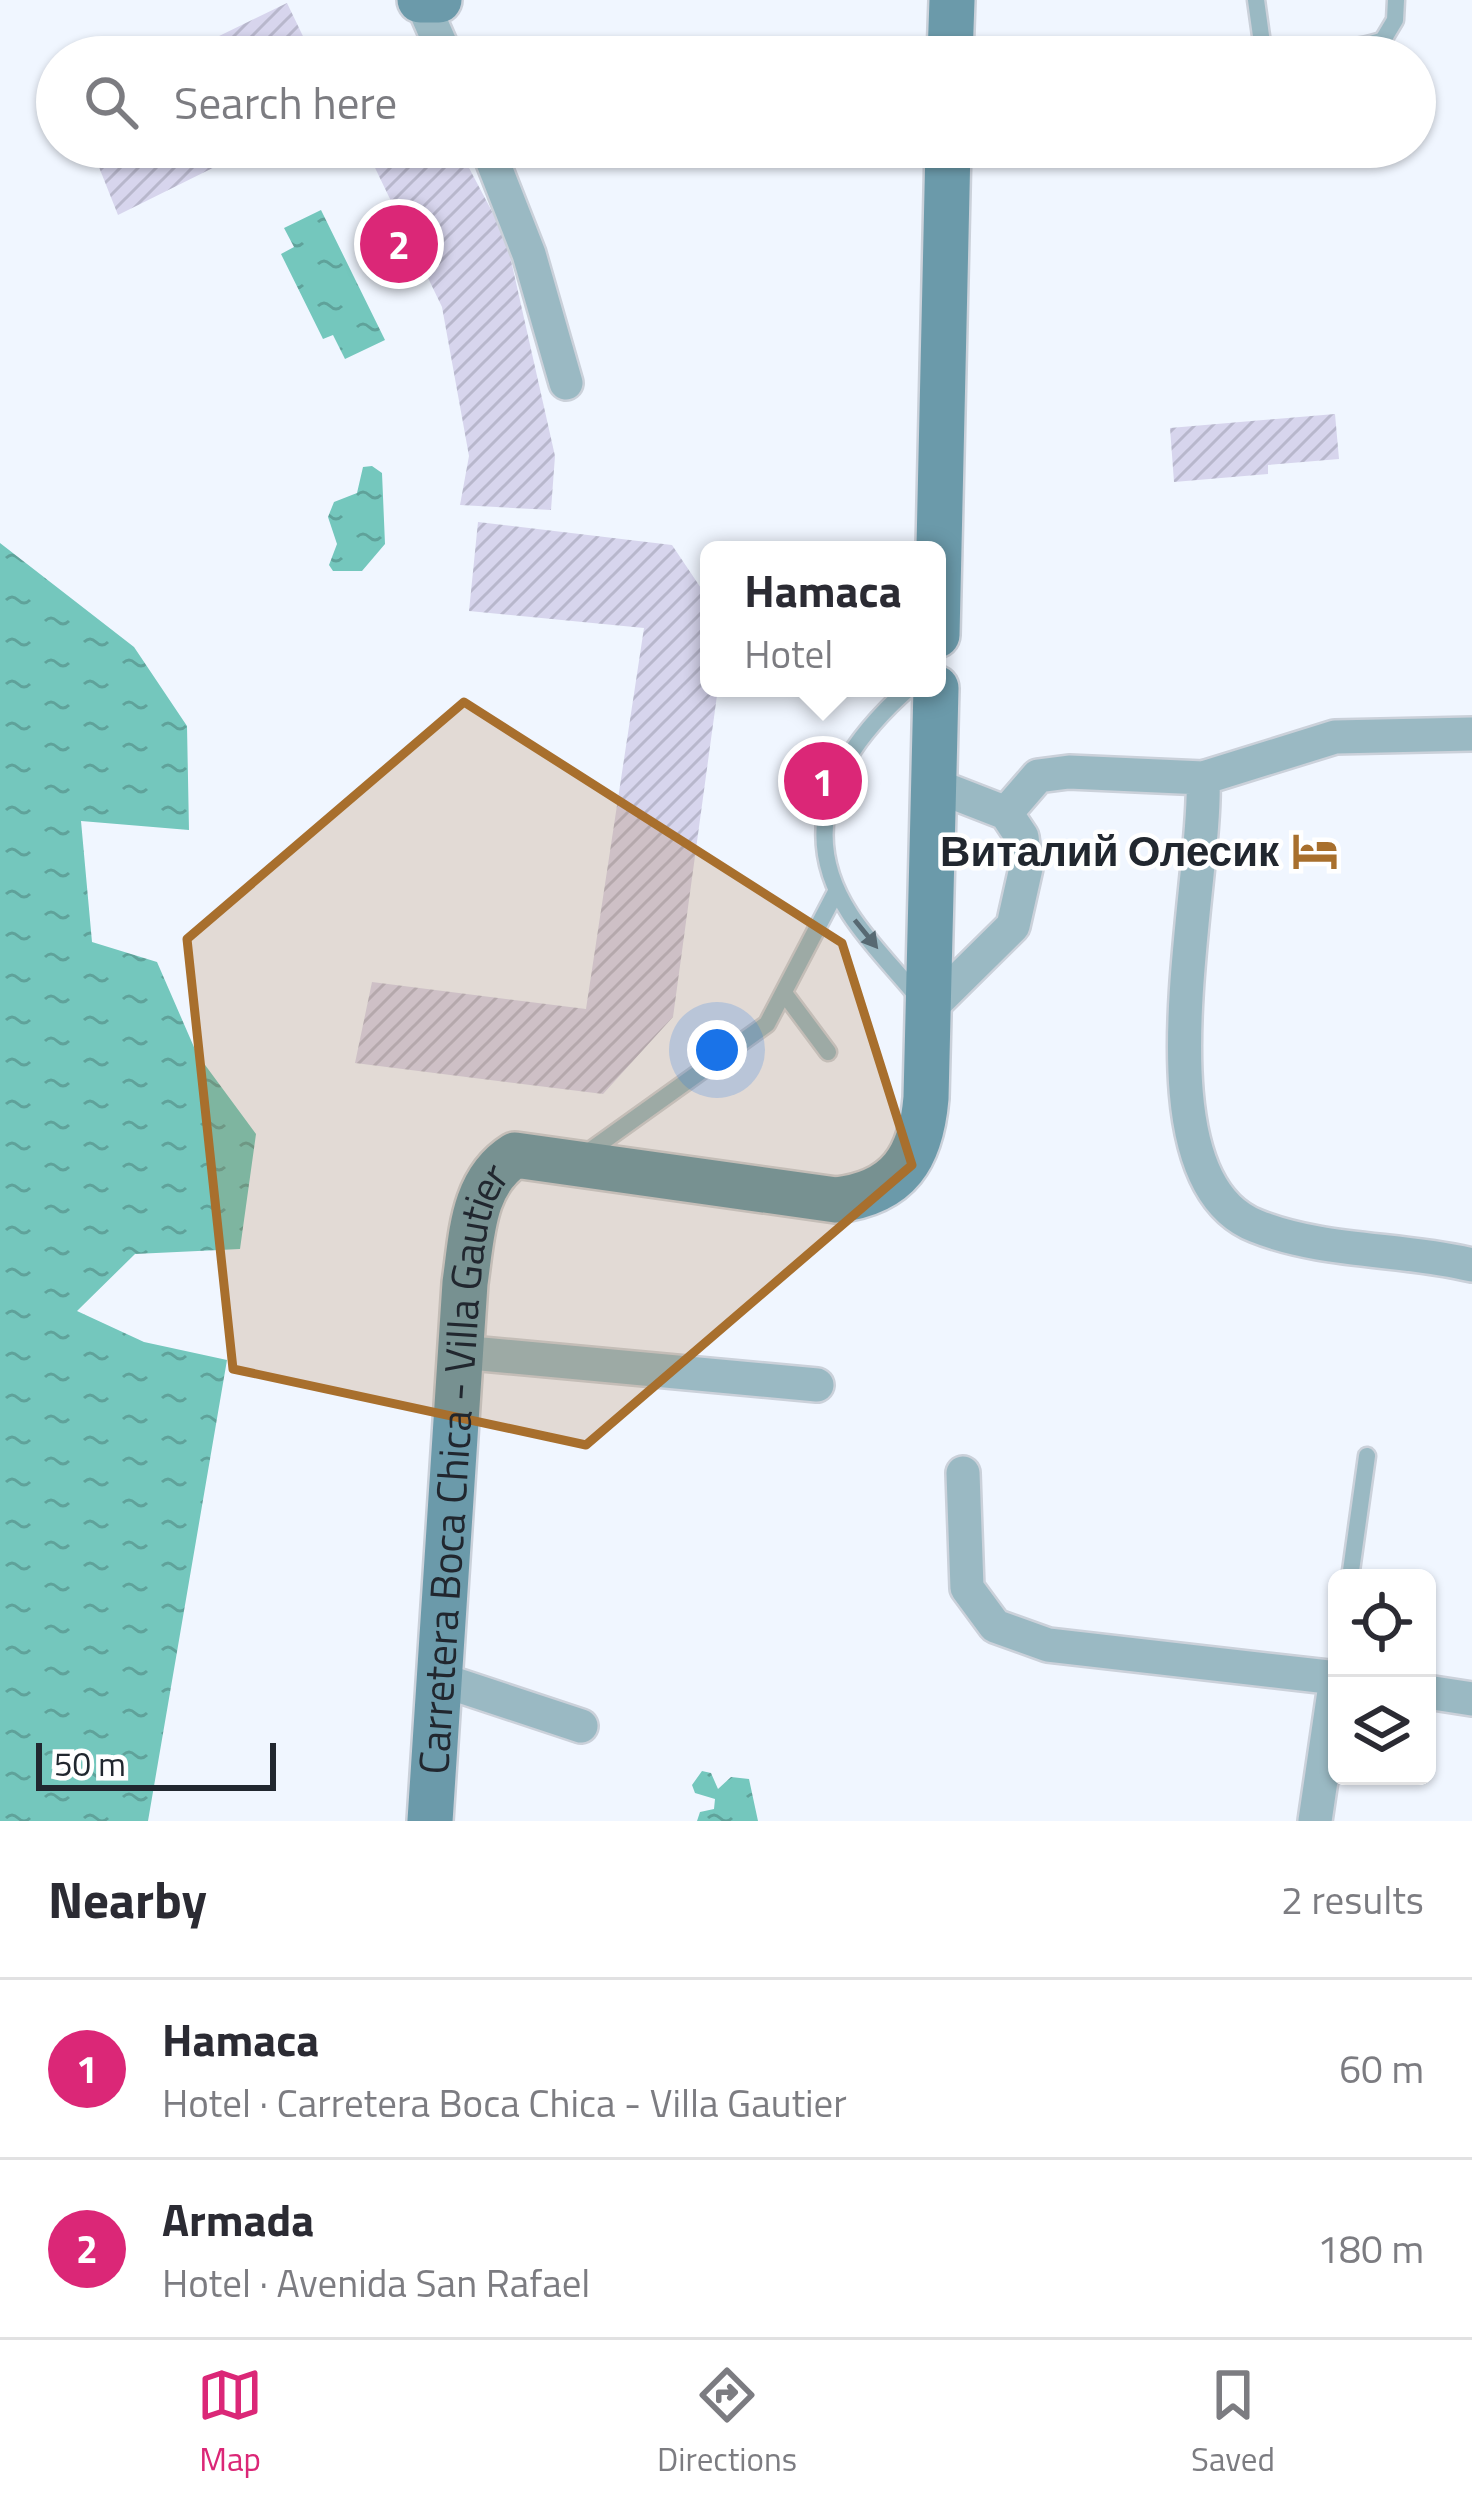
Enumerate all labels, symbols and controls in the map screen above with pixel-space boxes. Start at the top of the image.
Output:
search box [36,36,1436,168]
text: Search here [174,68,397,136]
icon: search [78,69,144,135]
pin: 2 [360,199,438,289]
popup [700,541,946,697]
text: Hamaca [744,556,902,624]
text: Hotel [744,624,833,683]
pin: 1 [784,736,862,826]
place label: Виталий Олесик [940,818,1280,882]
hotel icon: Виталий Олесик [1290,826,1340,876]
one-way arrow [853,918,878,949]
your location [687,1020,747,1080]
street label: Carretera Boca Chica - Villa Gautier [400,1147,523,1776]
map controls [1328,1569,1436,1785]
button: locate [1328,1569,1436,1677]
button: layers [1328,1677,1436,1785]
scale bar [36,1737,276,1790]
text: 50 m [54,1739,126,1789]
text: Nearby [48,1860,207,1938]
text: 2 results [1281,1870,1424,1929]
text: Hamaca [162,2005,319,2073]
text: 1 [76,2039,98,2098]
text: 60 m [1339,2039,1424,2098]
text: Hotel · Carretera Boca Chica - Villa Gautier [162,2073,847,2132]
text: Armada [162,2185,314,2253]
text: 2 [76,2219,98,2278]
text: 180 m [1317,2219,1424,2278]
text: Hotel · Avenida San Rafael [162,2253,590,2312]
tab: Map [197,2362,263,2484]
tab: Directions [657,2362,797,2484]
tab: Saved [1191,2362,1275,2484]

